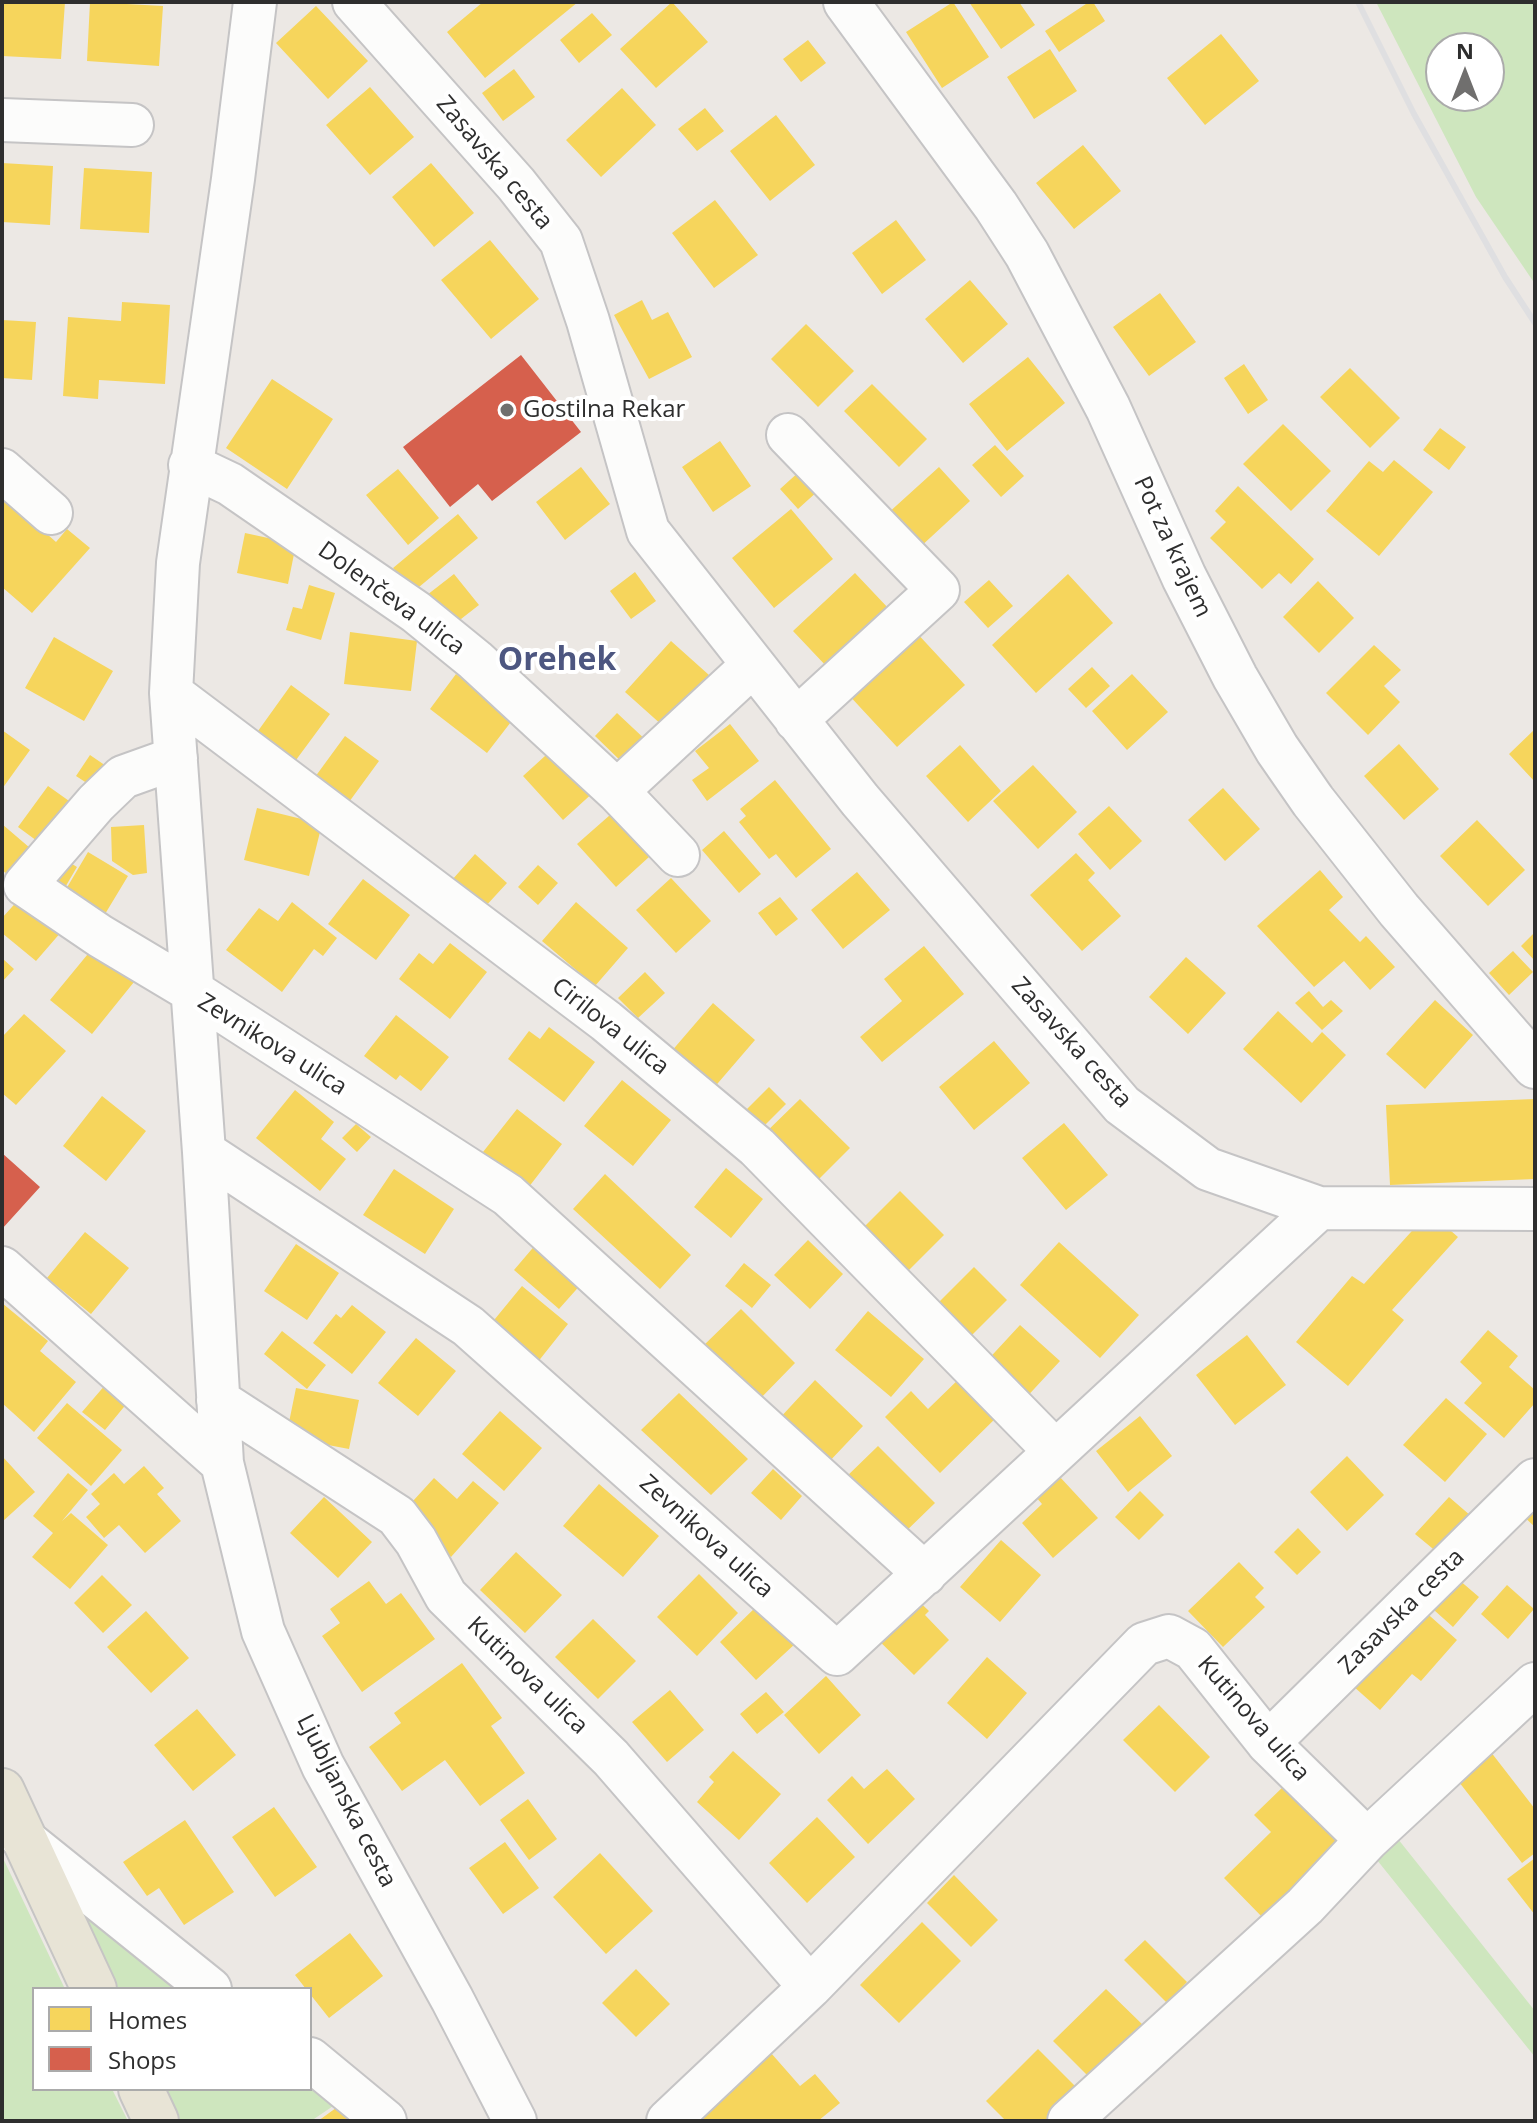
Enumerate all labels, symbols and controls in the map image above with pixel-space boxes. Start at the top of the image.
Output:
north arrow [1425,32,1505,112]
text: N [1456,35,1474,65]
street label: Zasavska cesta [430,90,558,236]
place label: Gostilna Rekar [523,396,685,424]
marker: Gostilna Rekar [498,401,516,419]
street label: Pot za krajem [1127,472,1217,622]
street label: Dolenčeva ulica [312,536,470,662]
district label: Orehek [498,642,616,680]
street label: Cirilova ulica [546,972,674,1082]
street label: Zasavska cesta [1005,972,1137,1114]
street label: Zevnikova ulica [192,988,352,1102]
street label: Zevnikova ulica [633,1469,779,1605]
street label: Zasavska cesta [1333,1543,1471,1681]
street label: Kutinova ulica [461,1611,593,1741]
street label: Kutinova ulica [1191,1651,1315,1787]
street label: Ljubljanska cesta [290,1710,402,1892]
legend [32,1987,312,2091]
text: Homes [108,2003,187,2036]
text: Shops [108,2043,176,2076]

